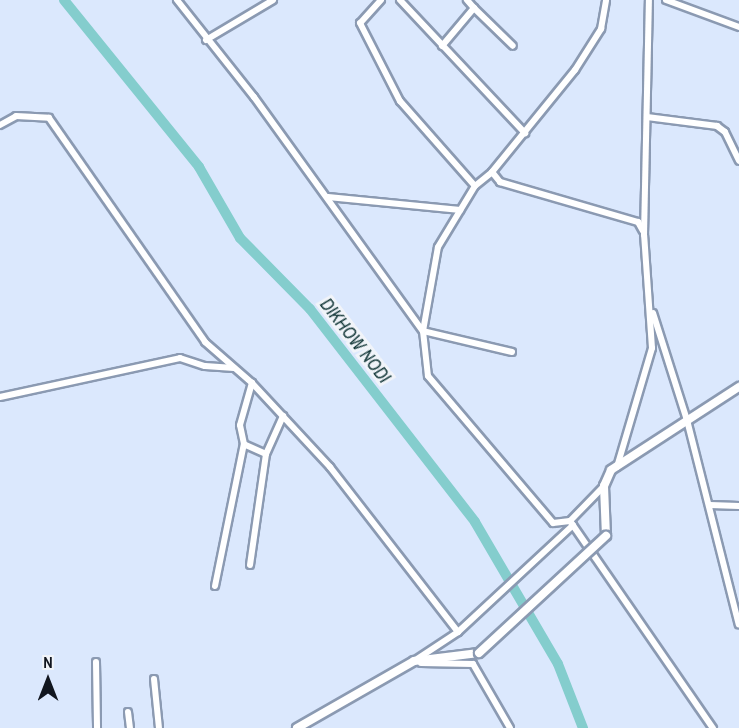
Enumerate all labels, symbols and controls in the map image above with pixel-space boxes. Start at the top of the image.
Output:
water label: DIKHOW NODI [315,294,395,388]
north arrow [18,650,78,710]
text: N [43,651,53,673]

